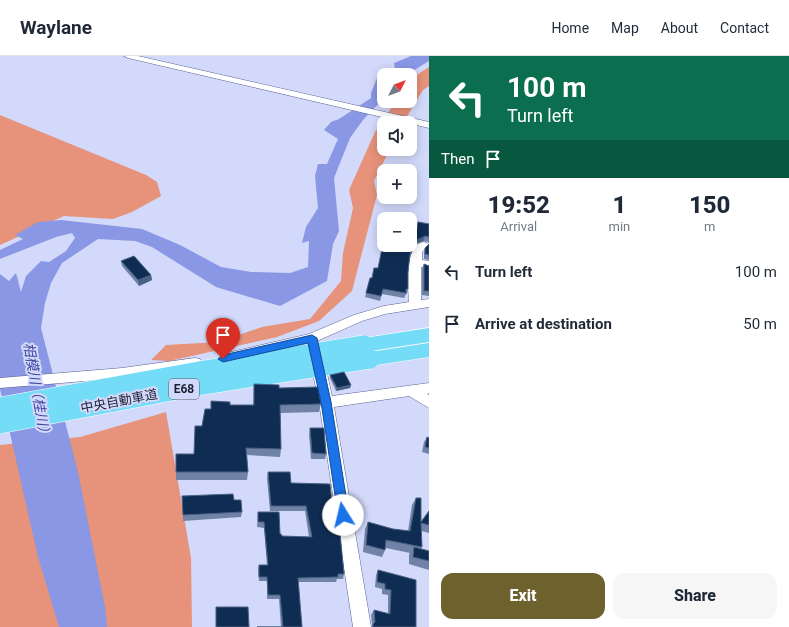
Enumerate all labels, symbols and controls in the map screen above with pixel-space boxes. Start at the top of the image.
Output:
text: Waylane [20,16,92,39]
text: Home [551,20,589,36]
text: Map [611,20,639,36]
text: About [661,20,698,36]
text: Contact [720,20,769,36]
north arrow [377,68,417,108]
map controls [377,68,417,252]
text: 100 m [507,71,586,104]
icon: left [441,72,493,124]
text: Turn left [507,105,573,126]
button: sound [377,116,417,156]
icon: arrive [482,148,504,170]
text: Then [441,150,474,168]
button: + [377,164,417,204]
text: 19:52 [488,191,550,219]
text: 1 [612,191,626,219]
text: 150 [689,191,730,219]
button: − [377,212,417,252]
text: Arrival [500,219,537,234]
text: min [609,219,630,234]
text: m [704,219,715,234]
icon: left [441,261,463,283]
text: Turn left [475,263,532,281]
text: 100 m [735,263,777,281]
icon: arrive [441,313,463,335]
text: Arrive at destination [475,315,612,333]
text: 50 m [743,315,777,333]
pin [206,318,240,359]
icon: arrive [212,324,234,346]
water label: 相模川（桂川） [21,341,53,441]
road number: E68 [169,379,199,399]
street label: 中央自動車道 [79,386,159,416]
position arrow [322,494,364,536]
button: Exit [441,573,605,619]
button: Share [613,573,777,619]

